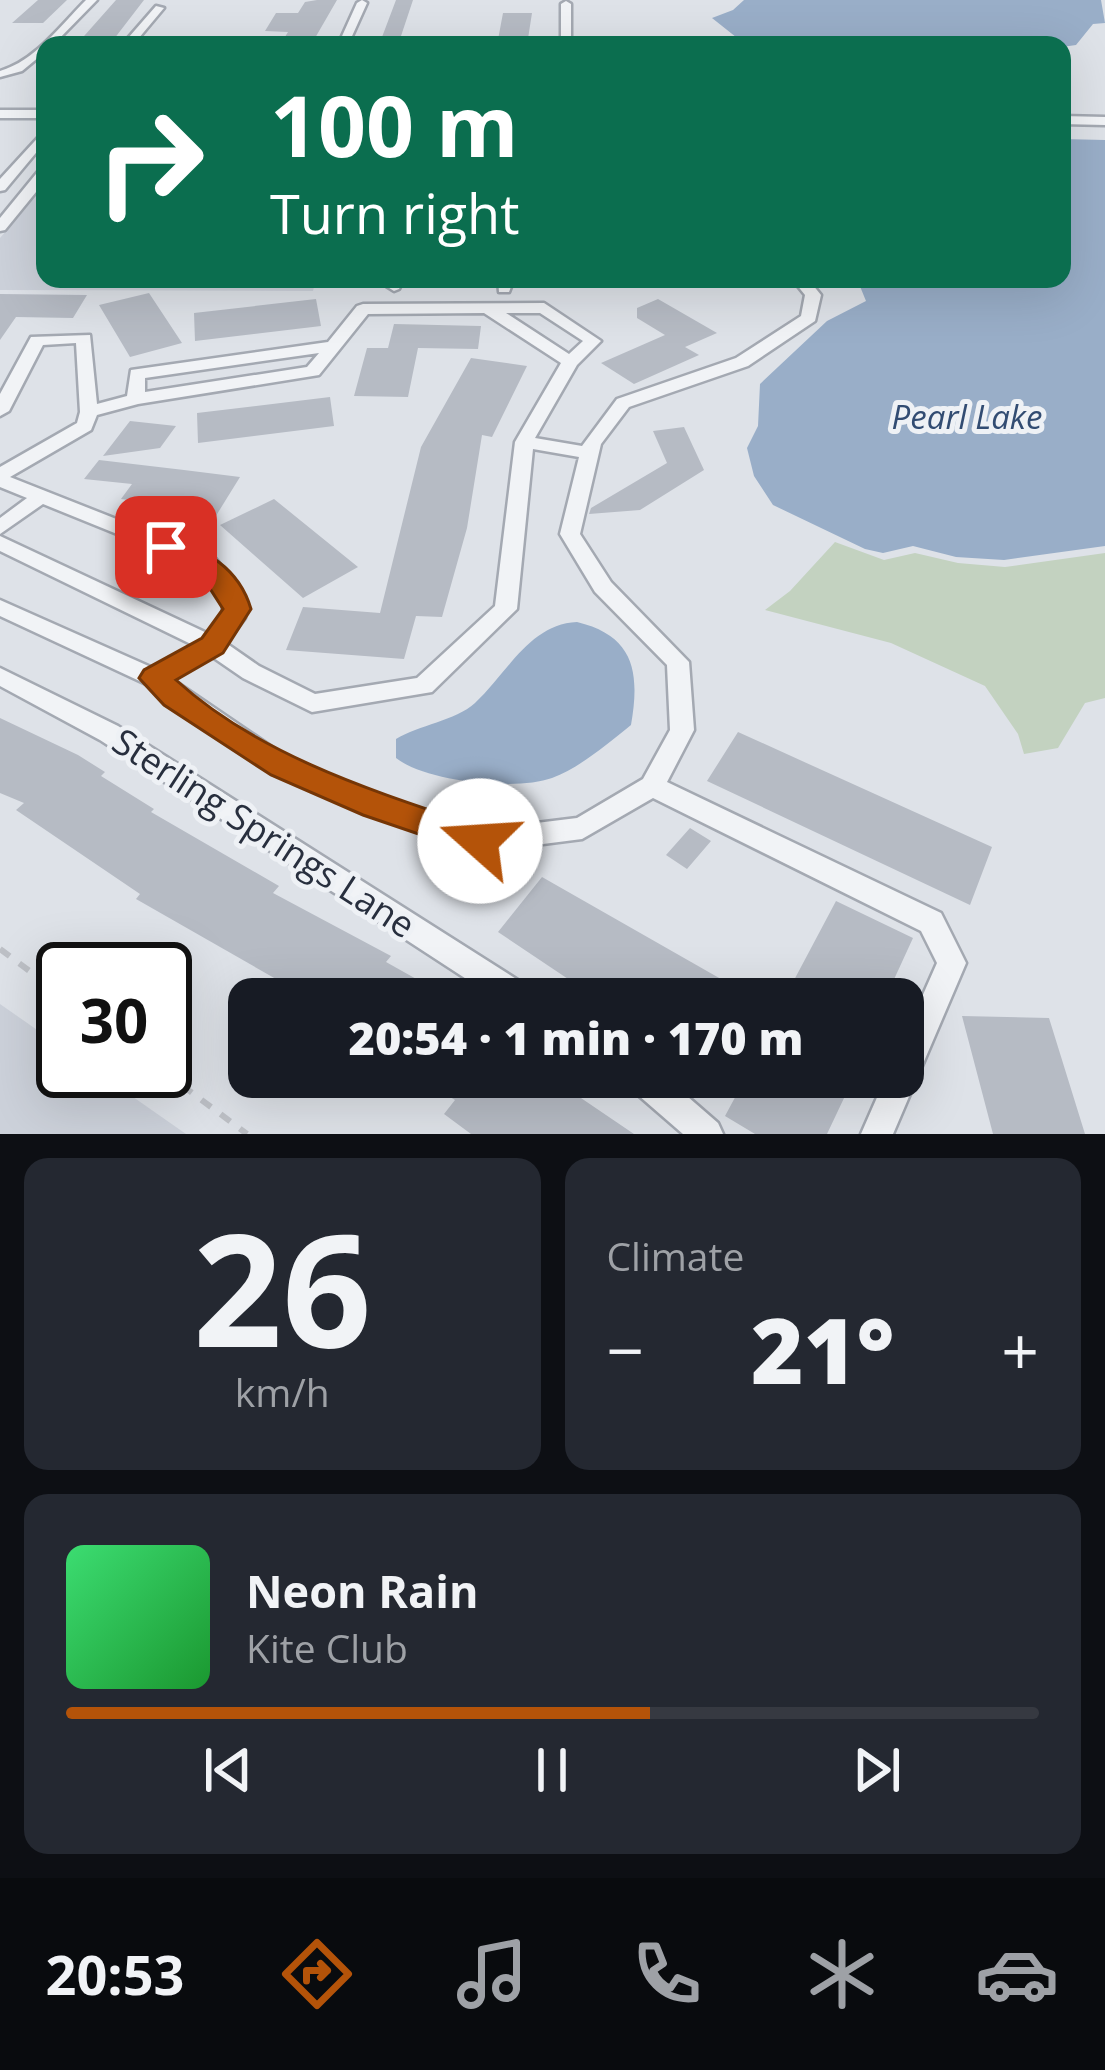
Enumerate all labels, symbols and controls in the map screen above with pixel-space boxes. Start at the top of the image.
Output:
text: 100 m [270,67,518,182]
icon: right [72,84,228,240]
text: Turn right [270,176,519,250]
water label: Pearl Lake [892,394,1042,439]
pin [115,496,217,598]
icon: arrive [133,514,199,580]
street label: Sterling Springs Lane [104,716,425,949]
position arrow [417,778,543,904]
speed limit sign: 30 [36,942,192,1098]
text: 20:54 · 1 min · 170 m [349,1007,803,1068]
text: 26 [193,1180,371,1393]
text: Climate [607,1229,744,1282]
text: 21° [751,1288,894,1410]
text: − [607,1304,644,1394]
text: + [1001,1304,1039,1394]
text: km/h [235,1365,330,1418]
text: Neon Rain [246,1560,479,1621]
text: Kite Club [246,1621,408,1674]
icon: previous [195,1737,261,1803]
icon: pause [519,1737,585,1803]
icon: next [844,1737,910,1803]
icon: directions [275,1932,359,2016]
icon: music [450,1932,534,2016]
icon: phone [625,1932,709,2016]
icon: climate [800,1932,884,2016]
icon: car [975,1932,1059,2016]
text: 20:53 [46,1937,184,2011]

